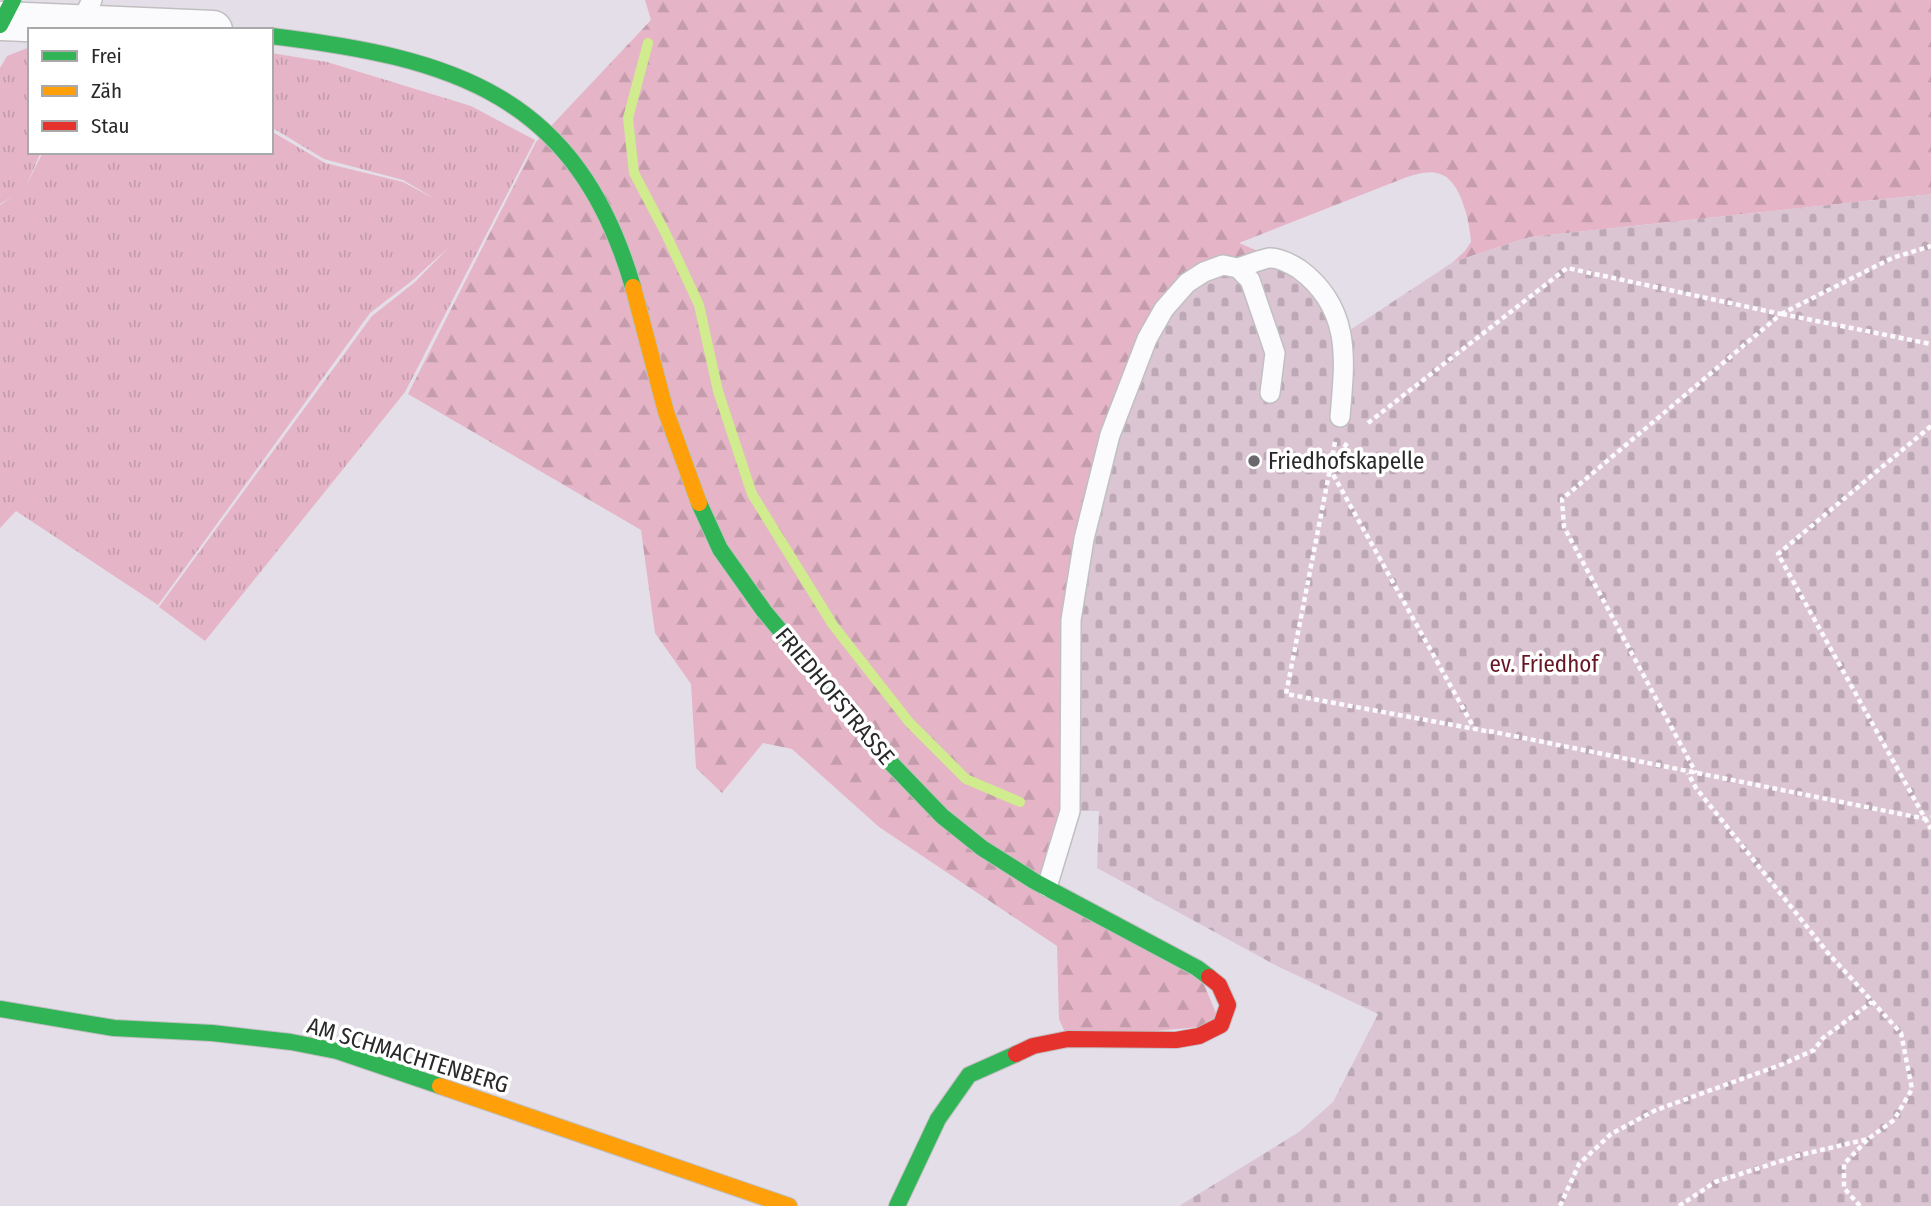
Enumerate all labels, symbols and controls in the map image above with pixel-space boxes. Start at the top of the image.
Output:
legend [28,28,273,154]
text: Frei [91,43,122,69]
text: Zäh [91,78,122,104]
text: Stau [91,113,129,139]
place label: Friedhofskapelle [1268,447,1424,475]
marker: Friedhofskapelle [1246,453,1262,469]
street label: FRIEDHOFSTRASSE [770,622,900,770]
park label: ev. Friedhof [1490,650,1600,678]
street label: AM SCHMACHTENBERG [304,1011,512,1099]

